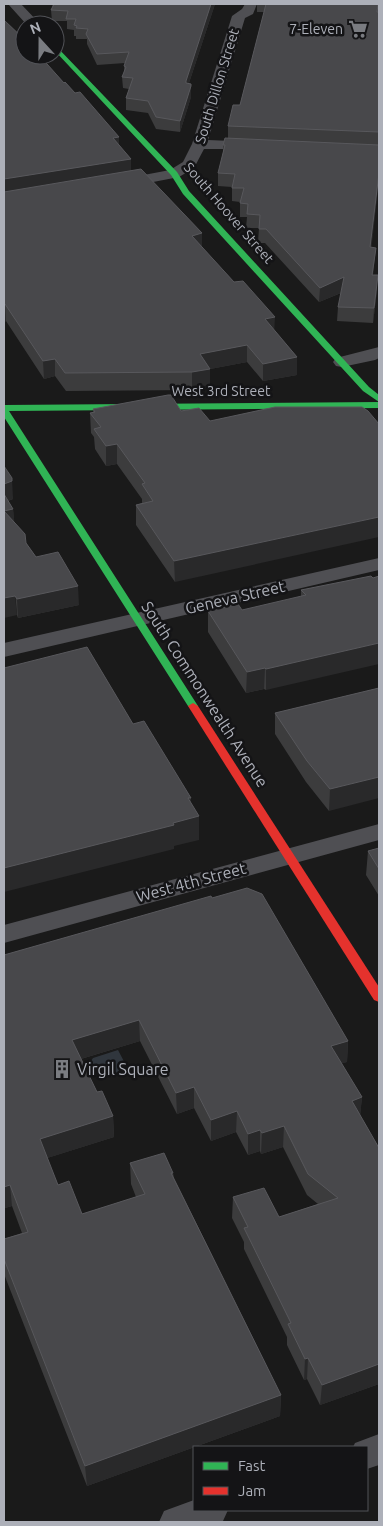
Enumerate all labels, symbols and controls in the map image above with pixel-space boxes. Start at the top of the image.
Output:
north arrow [15,15,65,65]
supermarket icon: 7-Eleven [347,18,369,40]
text: N [28,19,43,37]
place label: 7-Eleven [289,21,343,37]
street label: South Dillon Street [192,26,242,145]
street label: South Hoover Street [181,159,278,267]
street label: West 3rd Street [172,383,271,399]
street label: Geneva Street [183,577,287,617]
street label: South Commonwealth Avenue [138,598,272,790]
street label: West 4th Street [134,858,249,905]
building icon: Virgil Square [51,1058,73,1080]
place label: Virgil Square [77,1060,169,1078]
legend [193,1446,368,1511]
text: Fast [238,1457,266,1474]
text: Jam [238,1482,266,1499]

